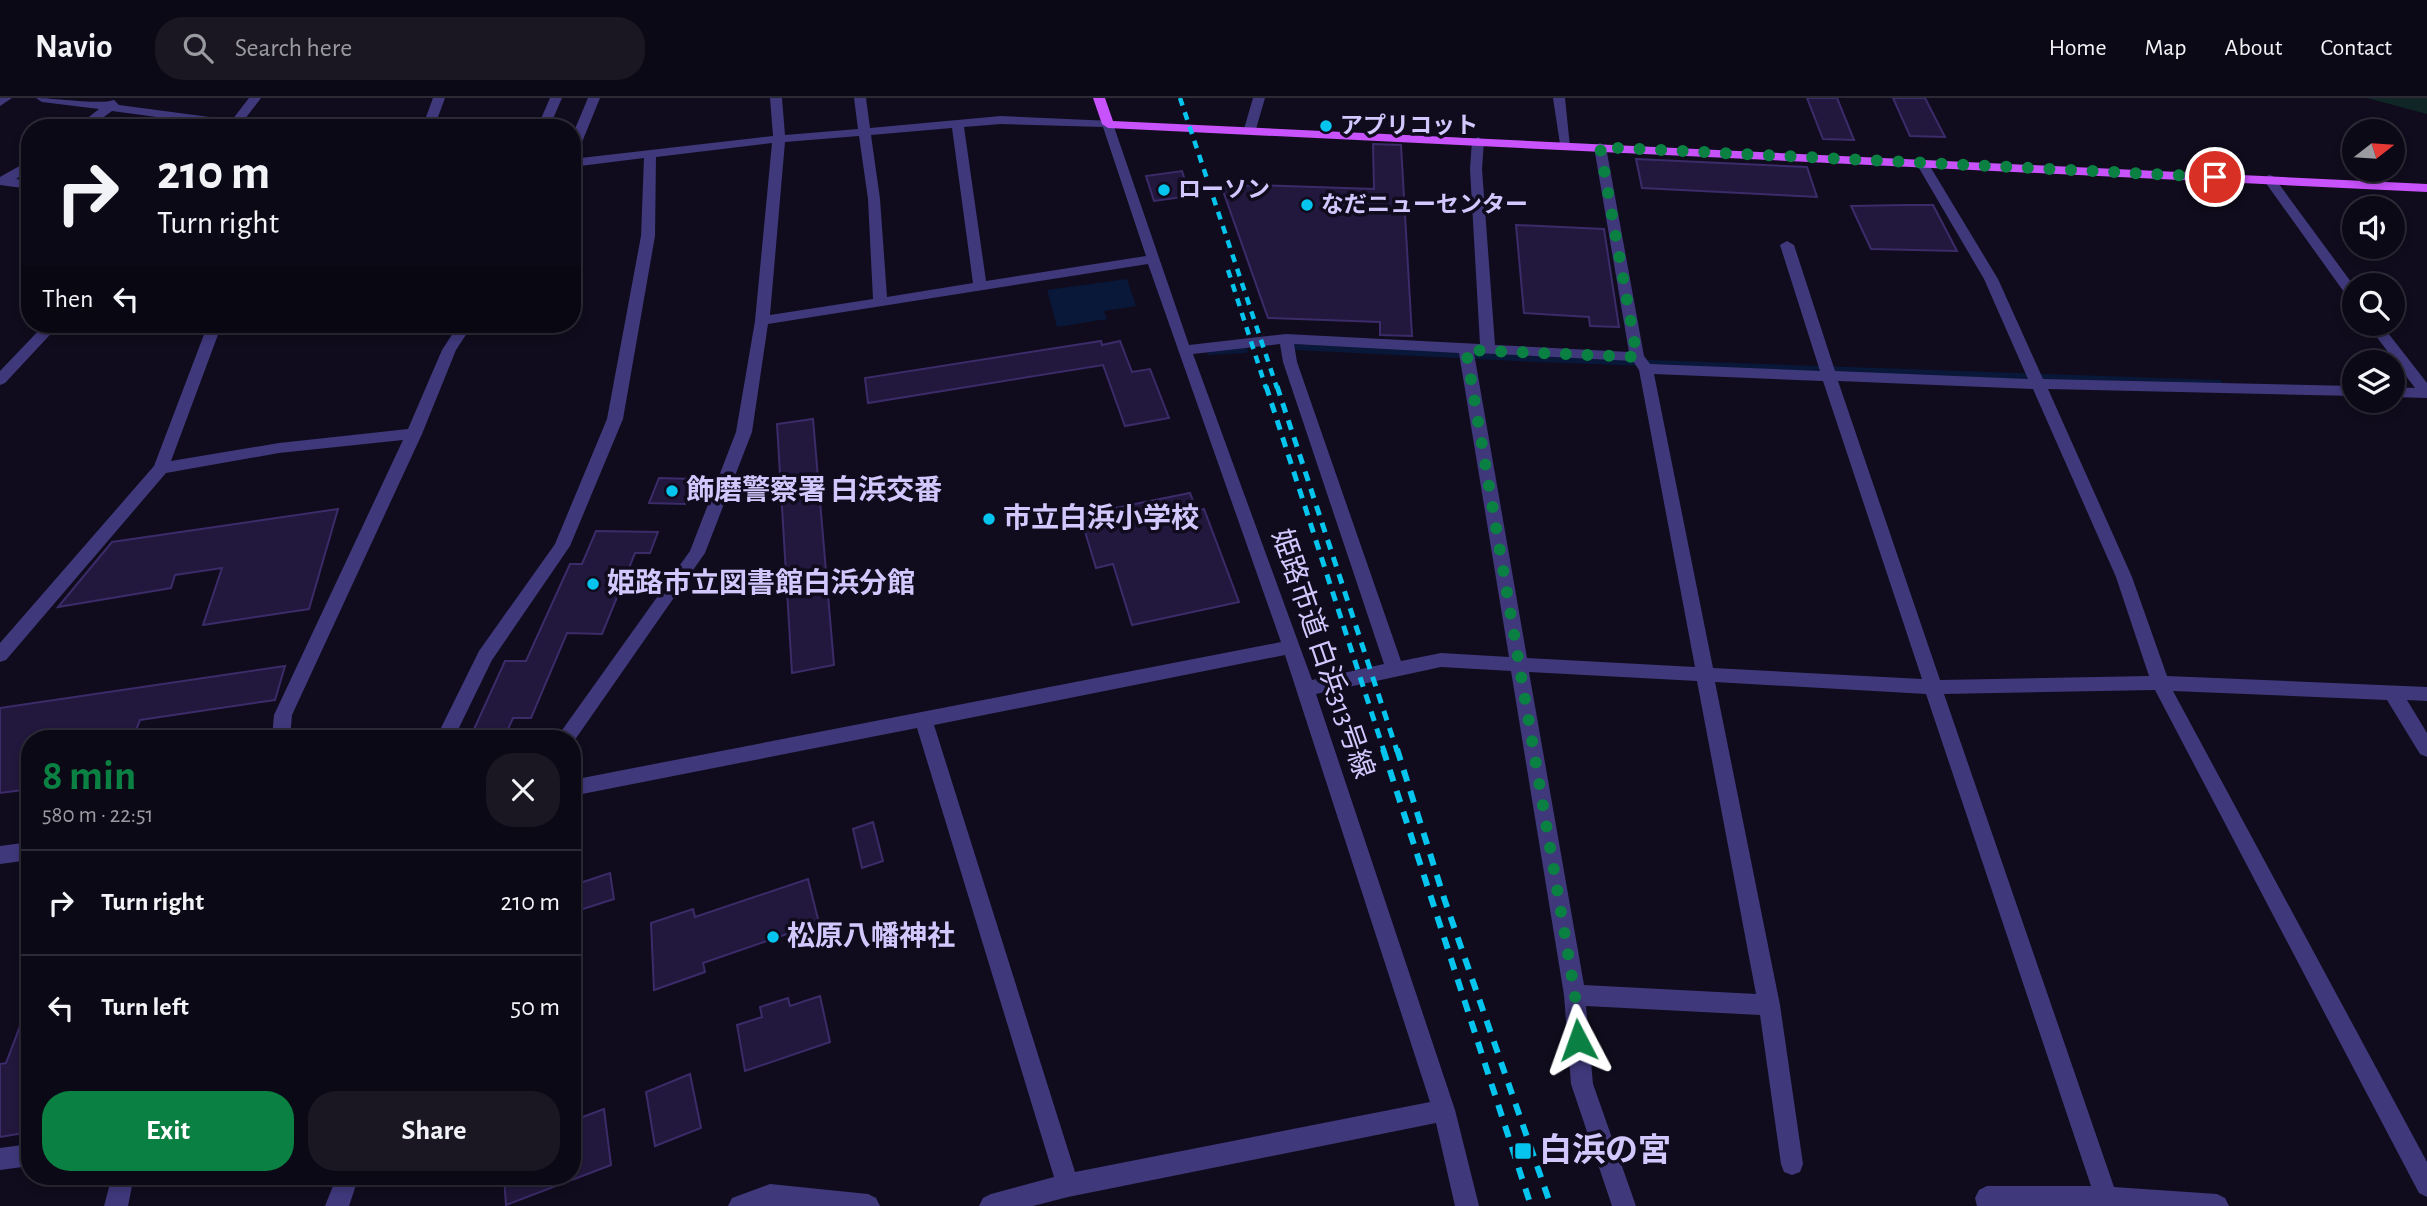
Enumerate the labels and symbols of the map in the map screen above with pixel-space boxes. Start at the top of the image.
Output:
place label: アプリコット [1340,113,1478,138]
marker: アプリコット [1318,118,1334,134]
north arrow [2342,119,2404,182]
pin [2185,147,2245,207]
place label: ローソン [1178,179,1270,202]
marker: ローソン [1156,182,1172,198]
place label: なだニューセンター [1321,192,1528,217]
marker: なだニューセンター [1299,197,1315,213]
place label: 飾磨警察署 白浜交番 [686,474,942,505]
marker: 飾磨警察署 白浜交番 [664,483,680,499]
place label: 市立白浜小学校 [1003,502,1199,533]
marker: 市立白浜小学校 [981,511,997,527]
street label: 姫路市道 白浜313号線 [1266,525,1380,782]
place label: 姫路市立図書館白浜分館 [607,567,915,598]
marker: 姫路市立図書館白浜分館 [585,576,601,592]
place label: 松原八幡神社 [787,921,955,951]
marker: 松原八幡神社 [765,929,781,945]
position arrow [1541,1003,1615,1077]
place label: 白浜の宮 [1539,1132,1671,1168]
marker: 白浜の宮 [1513,1141,1533,1161]

